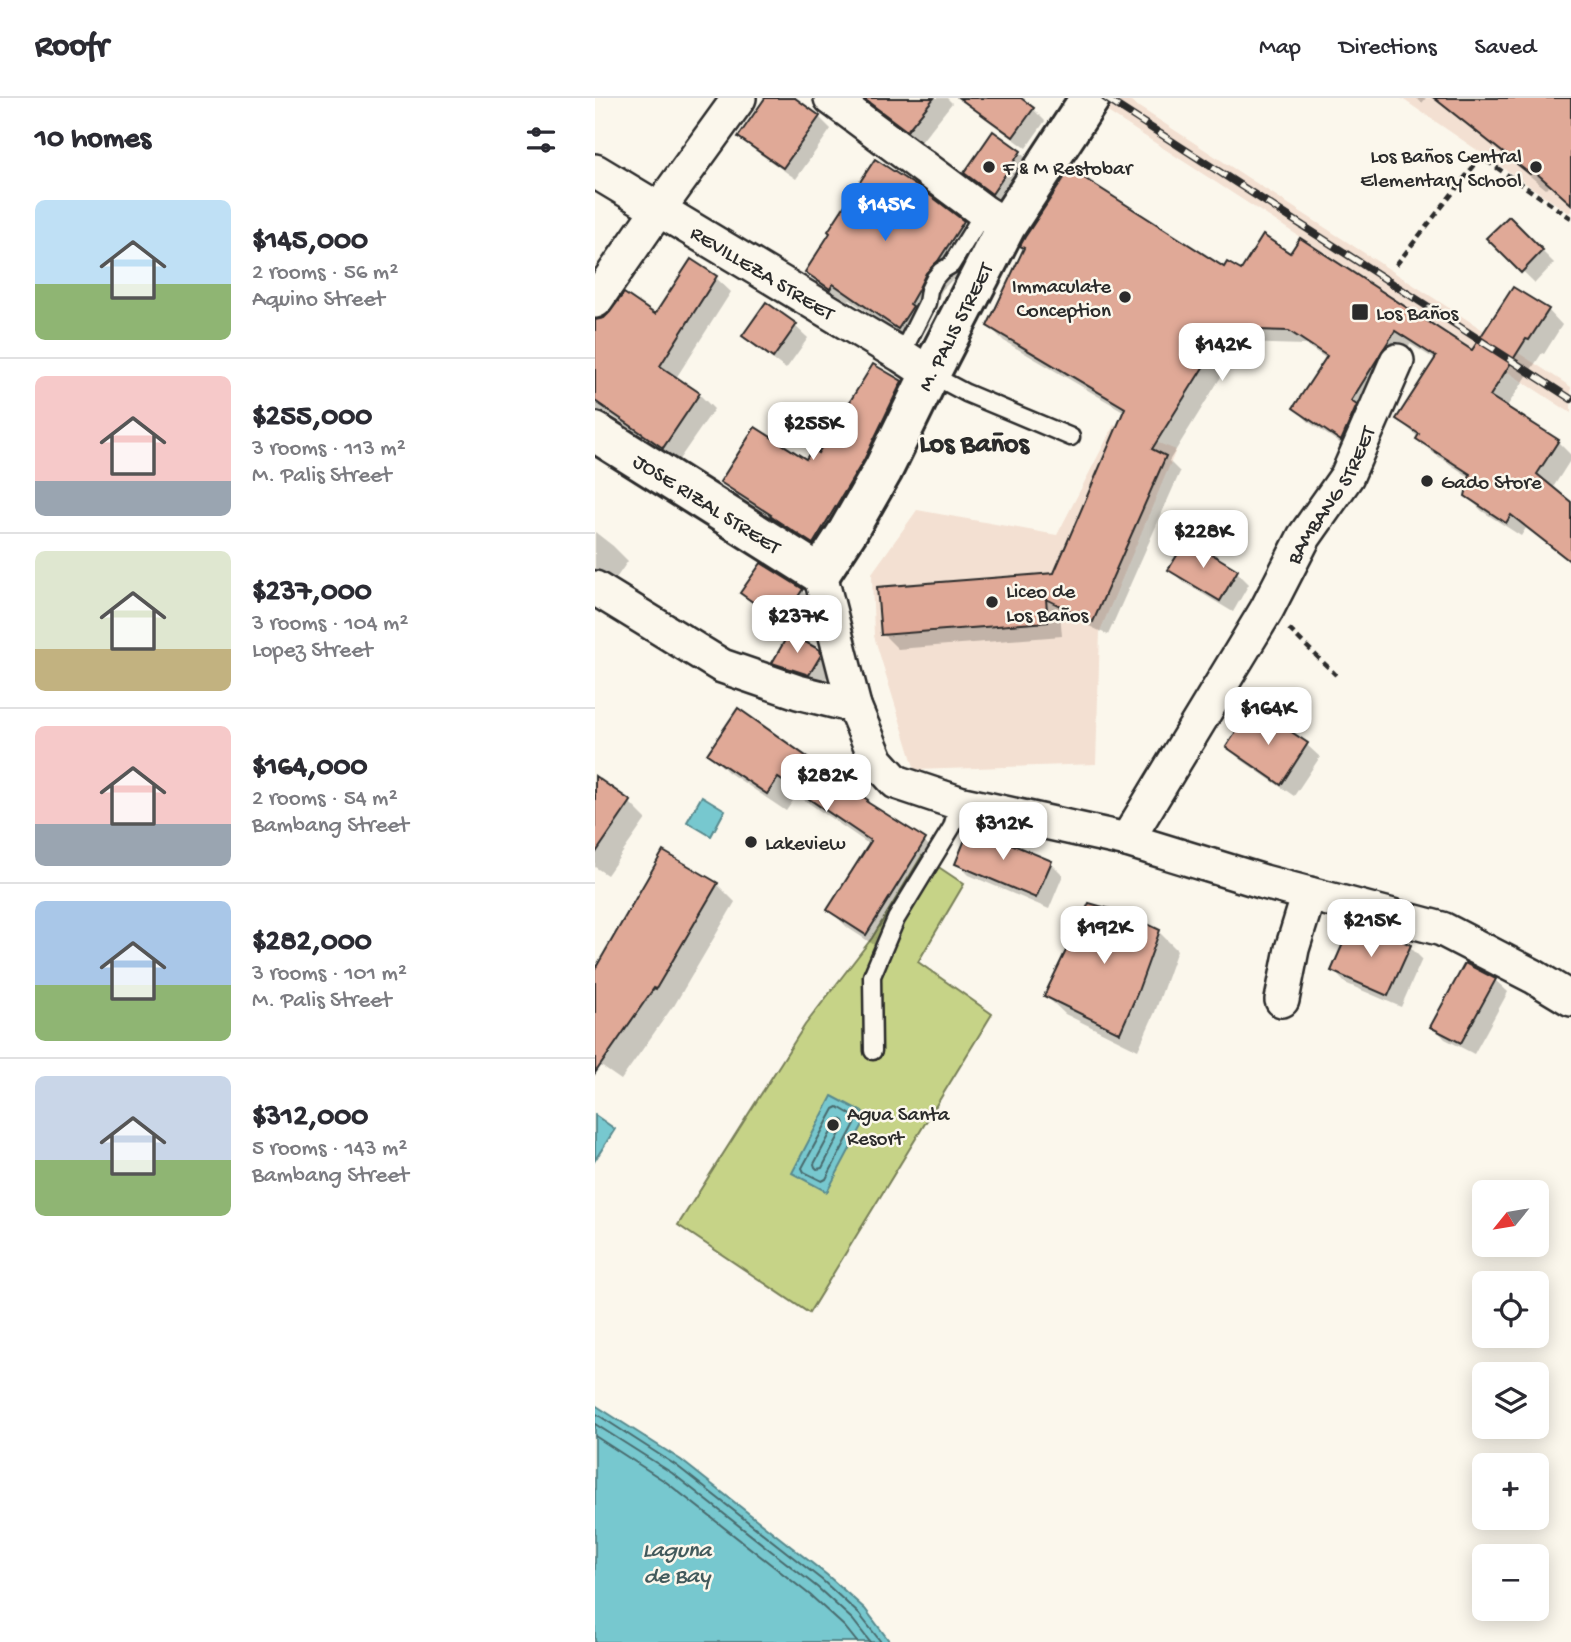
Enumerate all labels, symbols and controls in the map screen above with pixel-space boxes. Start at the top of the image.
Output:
text: Roofr [35,29,108,67]
text: Map [1259,34,1301,63]
text: Directions [1339,34,1437,63]
text: Saved [1475,34,1536,63]
icon: filters [522,121,560,159]
text: 10 homes [35,123,151,158]
place label: Los Baños Central Elementary School [1360,146,1522,195]
place label: F & M Restobar [1002,158,1134,183]
marker: F & M Restobar [981,159,997,175]
marker: Los Baños Central Elementary School [1528,159,1544,175]
pin: $145K [836,184,934,243]
text: $145K [857,192,913,219]
street label: REVILLEZA STREET [685,222,838,328]
text: $145,000 [252,225,368,260]
icon: home [91,228,175,312]
street label: M. PALIS STREET [914,259,1001,396]
text: 2 rooms · 56 m² [252,260,398,287]
place label: Immaculate Conception [1012,276,1112,325]
text: Aquino Street [252,287,385,314]
marker: Immaculate Conception [1117,289,1133,305]
marker: Los Baños [1350,302,1370,322]
place label: Los Baños [1376,303,1460,328]
pin: $142K [1173,324,1271,383]
text: $142K [1195,332,1249,359]
text: $255,000 [252,401,372,436]
pin: $255K [764,402,862,462]
icon: home [91,404,175,488]
text: $255K [784,411,842,438]
street label: BAMBANG STREET [1283,423,1383,570]
district label: Los Baños [919,429,1031,462]
text: 3 rooms · 113 m² [252,436,406,463]
street label: JOSE RIZAL STREET [627,450,785,562]
text: M. Palis Street [252,463,391,490]
place label: Gado Store [1441,472,1543,497]
marker: Gado Store [1419,473,1435,489]
pin: $228K [1154,510,1252,570]
text: $228K [1174,519,1232,546]
text: $237,000 [252,576,372,611]
icon: home [91,579,175,663]
place label: Liceo de Los Baños [1006,581,1090,630]
marker: Liceo de Los Baños [984,594,1000,610]
pin: $237K [748,596,846,655]
text: $237K [768,604,826,631]
text: 3 rooms · 104 m² [252,611,408,638]
text: Lopez Street [252,638,372,665]
pin: $164K [1219,688,1317,747]
text: $164K [1241,696,1295,723]
text: $164,000 [252,751,368,786]
icon: home [91,754,175,838]
pin: $282K [777,754,875,814]
text: $282K [797,763,855,790]
text: 2 rooms · 54 m² [252,786,398,813]
pin: $312K [954,802,1052,862]
text: $312K [975,811,1031,838]
text: Bambang Street [252,813,409,840]
place label: Lakeview [765,833,846,858]
marker: Lakeview [743,834,759,850]
pin: $215K [1322,900,1420,959]
pin: $192K [1055,906,1153,966]
text: $215K [1343,908,1399,935]
text: $192K [1076,915,1132,942]
text: $282,000 [252,926,372,961]
icon: home [91,929,175,1013]
text: 3 rooms · 101 m² [252,961,407,988]
text: M. Palis Street [252,988,391,1015]
text: $312,000 [252,1101,368,1136]
icon: home [91,1104,175,1188]
place label: Agua Santa Resort [847,1104,951,1153]
marker: Agua Santa Resort [825,1117,841,1133]
text: 5 rooms · 143 m² [252,1136,407,1163]
text: Bambang Street [252,1163,409,1190]
north arrow [1472,1180,1549,1256]
map controls [1472,1180,1549,1621]
button: locate [1472,1271,1549,1348]
button: layers [1472,1362,1549,1439]
button: + [1472,1453,1549,1530]
water label: Laguna de Bay [643,1538,713,1591]
button: − [1472,1544,1549,1621]

